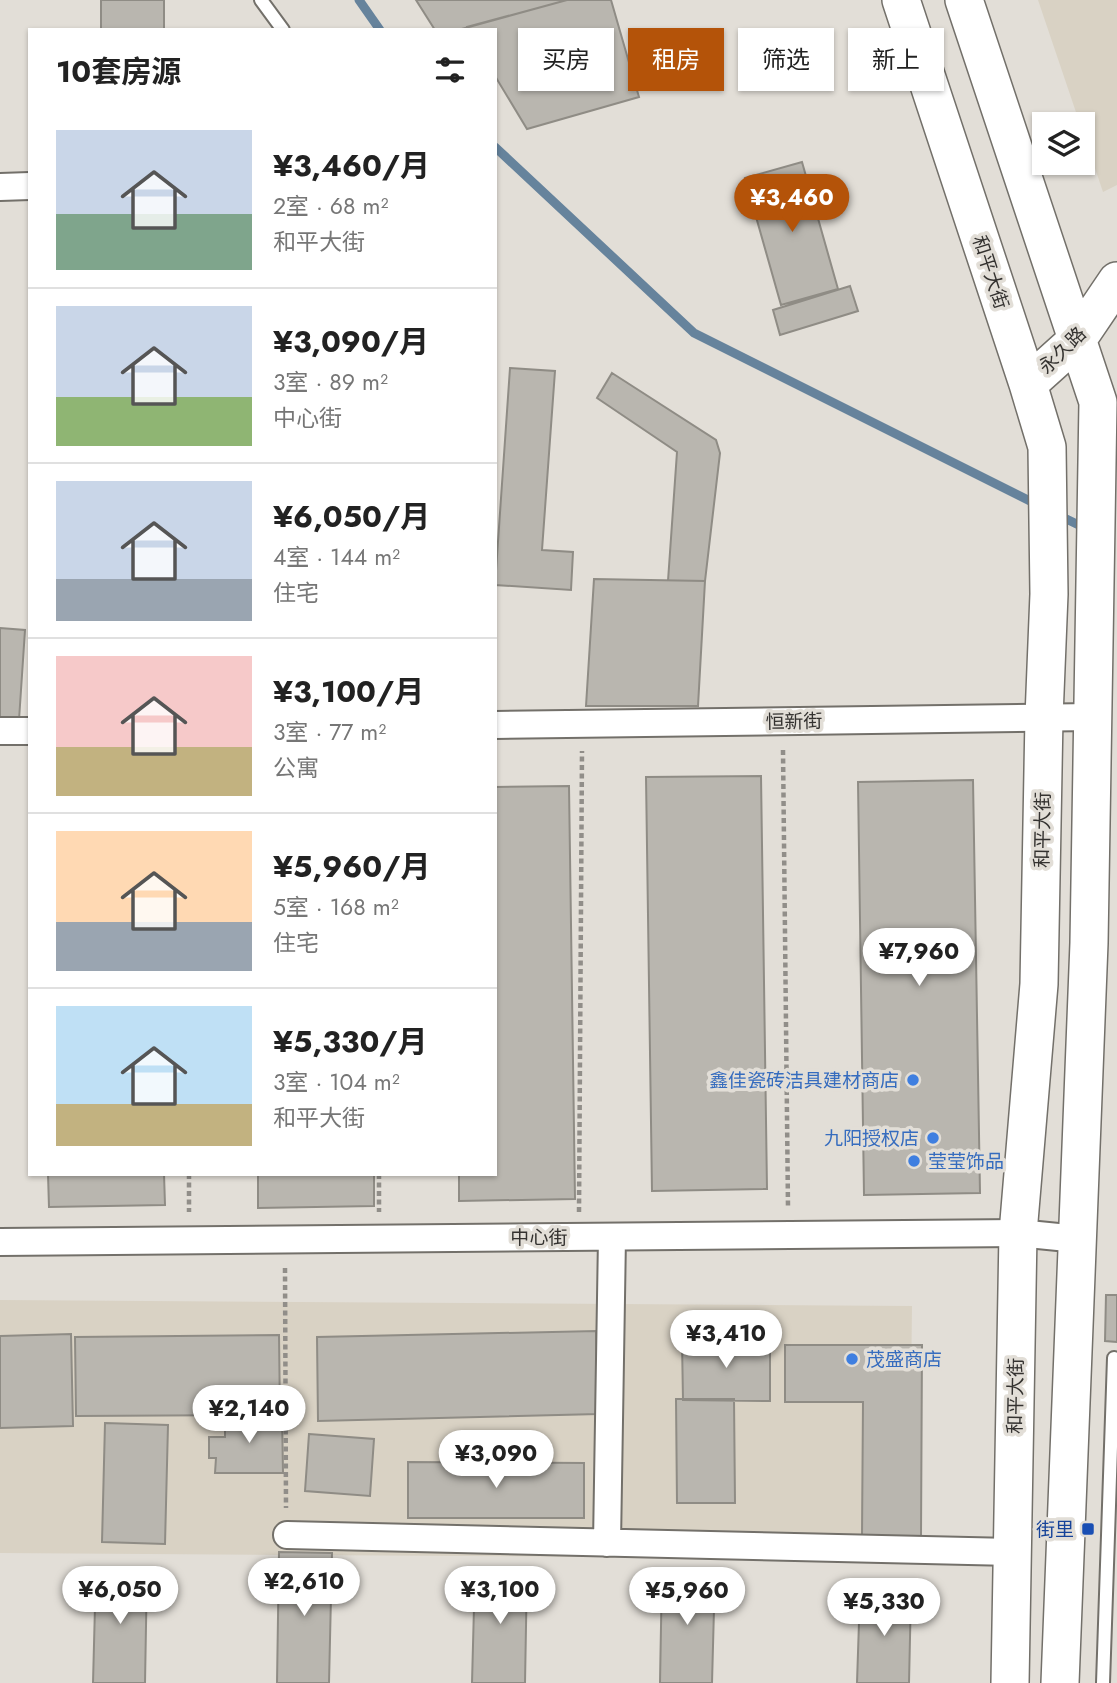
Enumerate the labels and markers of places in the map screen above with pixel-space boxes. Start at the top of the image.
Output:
pin: ¥3,460 [735,174,849,234]
pin: ¥7,960 [862,928,976,988]
place label: 鑫佳瓷砖洁具建材商店 [709,1067,899,1094]
marker: 鑫佳瓷砖洁具建材商店 [905,1072,921,1088]
place label: 九阳授权店 [824,1125,919,1152]
marker: 九阳授权店 [925,1130,941,1146]
place label: 莹莹饰品 [928,1148,1004,1175]
marker: 莹莹饰品 [906,1153,922,1169]
pin: ¥3,410 [669,1310,783,1370]
place label: 茂盛商店 [866,1346,942,1373]
marker: 茂盛商店 [844,1351,860,1367]
pin: ¥2,140 [192,1386,306,1445]
pin: ¥3,090 [439,1430,553,1490]
place label: 街里 [1036,1516,1074,1543]
marker: 街里 [1080,1521,1096,1537]
pin: ¥2,610 [247,1558,361,1618]
pin: ¥6,050 [63,1566,177,1626]
pin: ¥3,100 [443,1566,557,1626]
pin: ¥5,960 [630,1568,744,1627]
pin: ¥5,330 [827,1578,941,1638]

